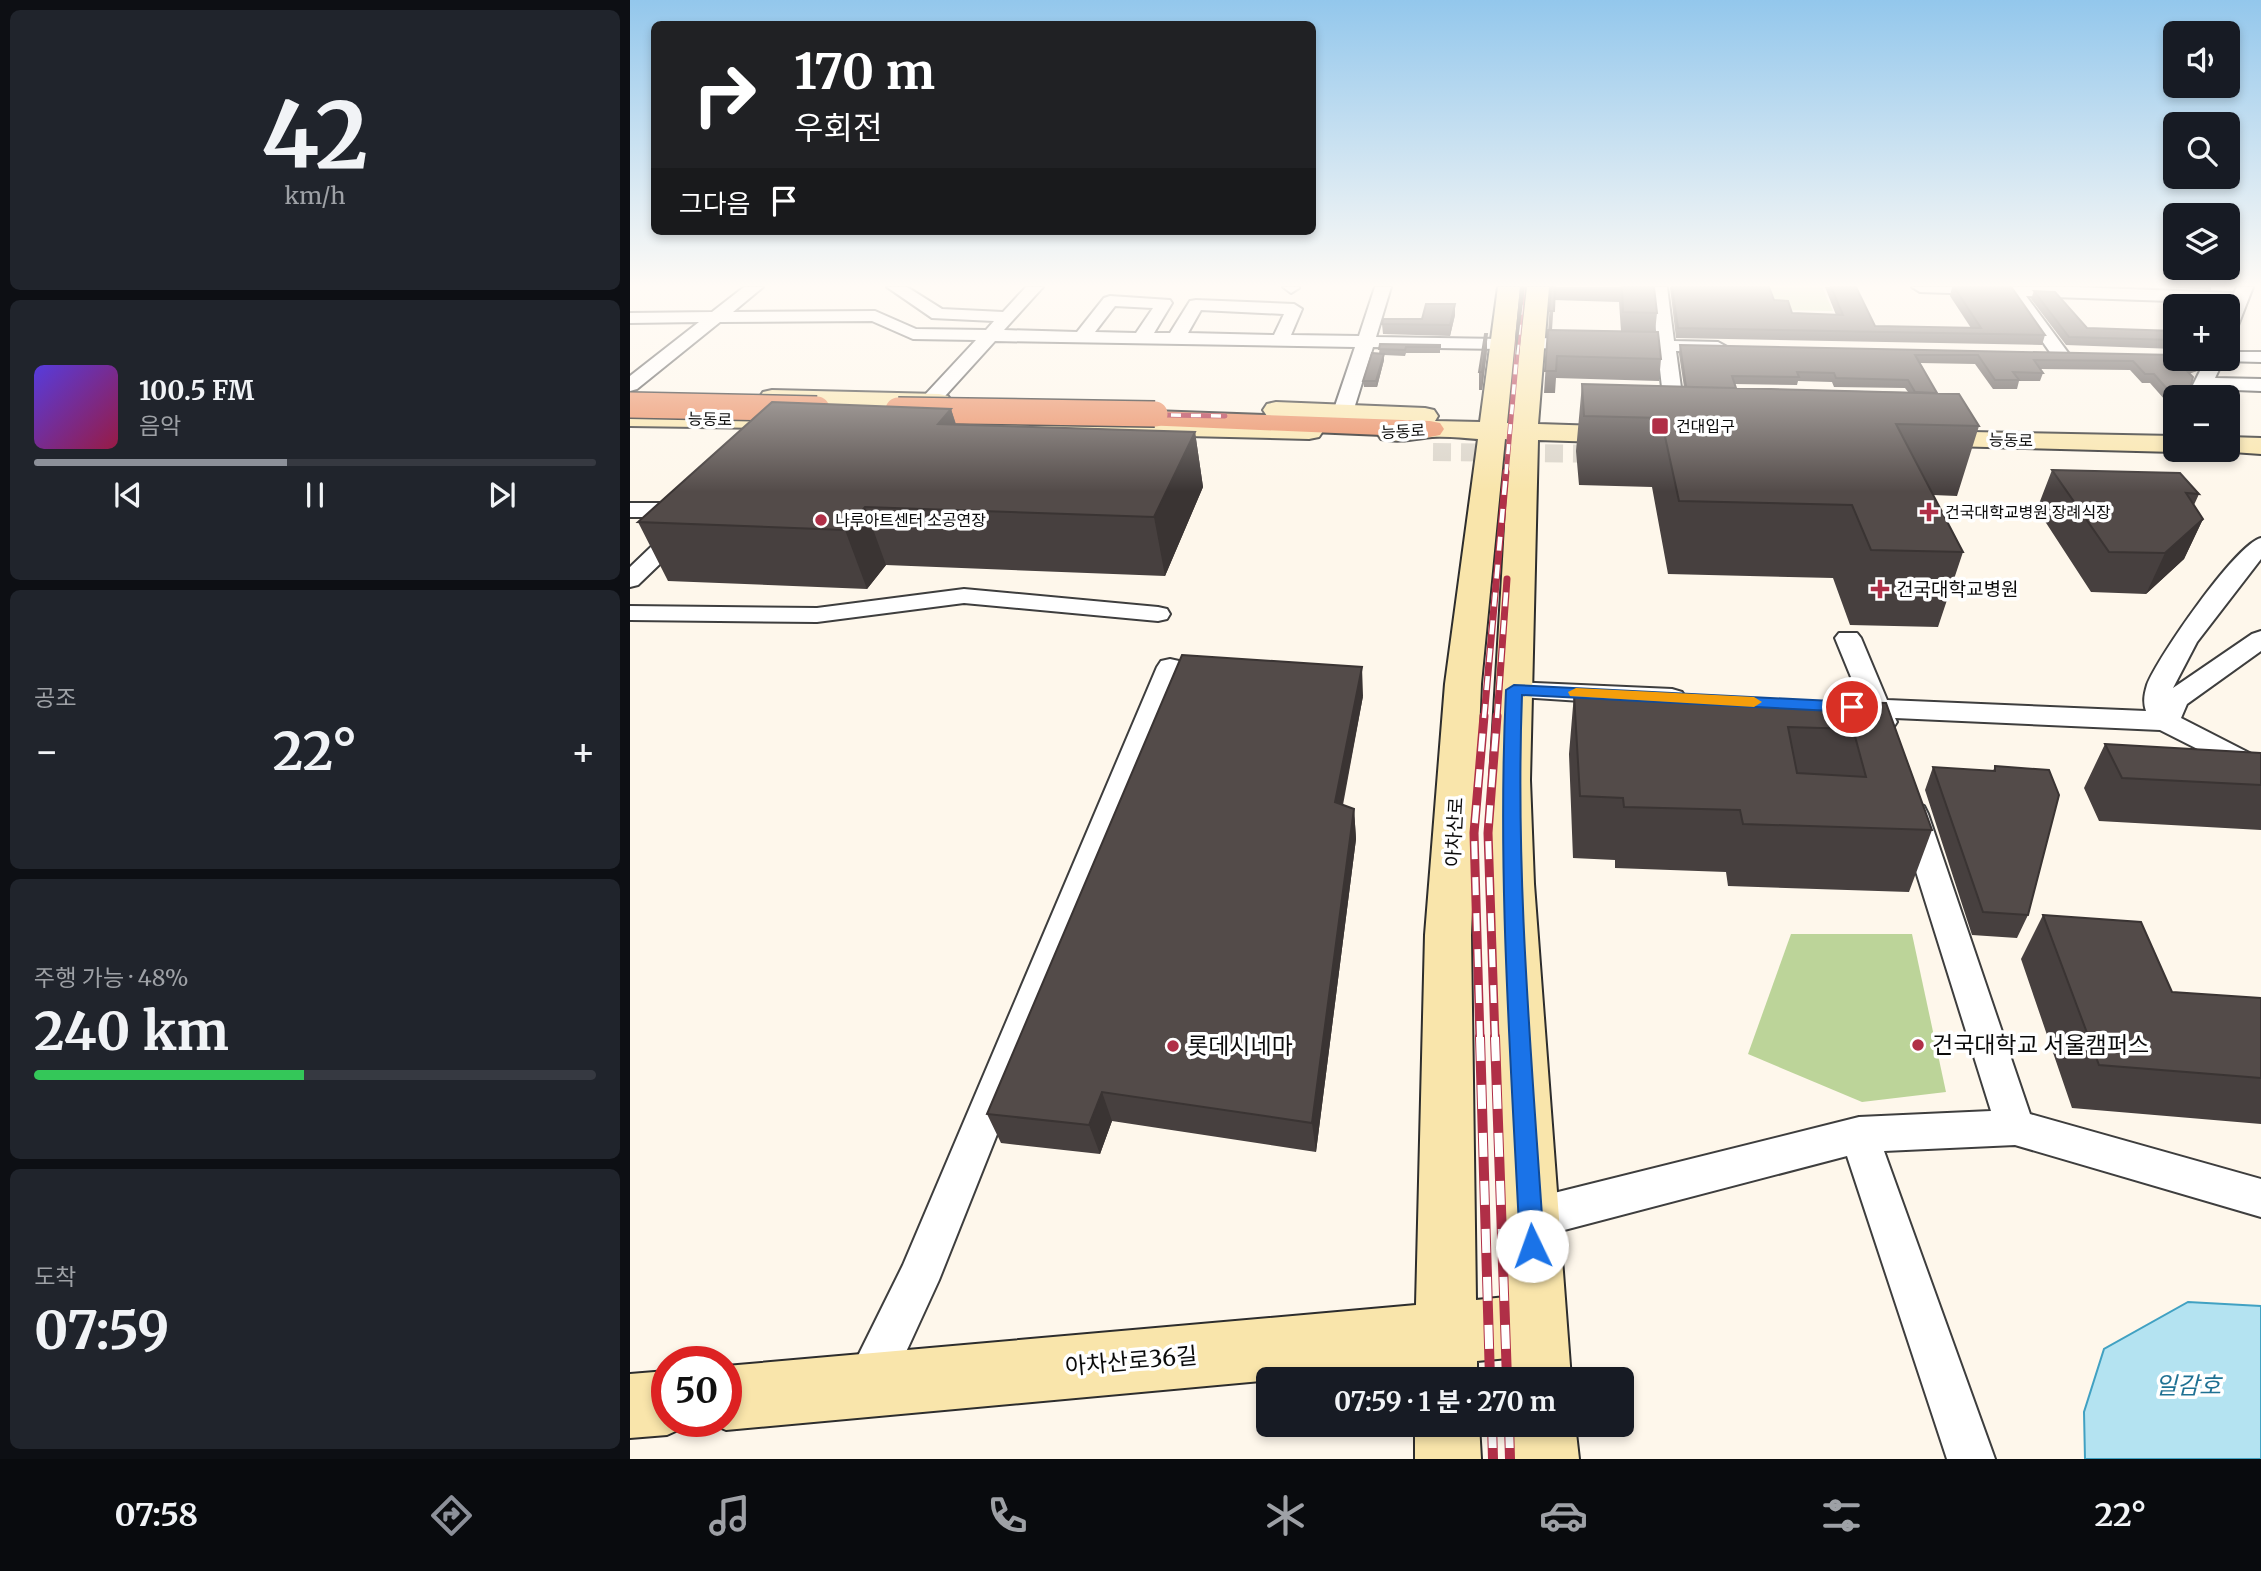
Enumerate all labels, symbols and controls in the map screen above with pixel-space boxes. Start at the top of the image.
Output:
map controls [2163,21,2240,462]
button: sound [2163,21,2240,98]
text: 170 m [794,41,935,102]
icon: right [679,49,770,140]
text: 42 [261,78,369,193]
text: 우회전 [794,108,882,148]
button: search [2163,112,2240,189]
text: km/h [285,181,345,210]
icon: arrive [765,182,803,220]
text: 그다음 [679,187,751,220]
button: layers [2163,203,2240,280]
button: + [2163,294,2240,371]
text: 100.5 FM [139,374,254,407]
button: − [2163,385,2240,462]
street label: 능동로 [688,409,733,429]
text: 음악 [139,411,181,440]
marker: 건대입구 [1650,416,1670,436]
place label: 건대입구 [1676,416,1735,436]
street label: 능동로 [1380,420,1426,442]
street label: 능동로 [1989,430,2034,450]
icon: previous [109,476,147,514]
icon: pause [296,476,334,514]
icon: next [483,476,521,514]
marker: 건국대학교병원 장례식장 [1919,502,1939,522]
place label: 건국대학교병원 장례식장 [1945,502,2111,522]
place label: 나루아트센터 소공연장 [835,510,986,530]
marker: 나루아트센터 소공연장 [813,512,829,528]
place label: 건국대학교병원 [1896,577,2018,601]
marker: 건국대학교병원 [1870,579,1890,599]
pin [1822,677,1882,737]
text: 공조 [34,683,76,712]
icon: arrive [1833,688,1871,726]
text: 22° [273,719,357,784]
text: − [34,728,59,775]
text: + [571,728,596,775]
street label: 아차산로 [1440,796,1468,868]
text: 주행 가능 · 48% [34,963,189,992]
text: 240 km [34,999,229,1064]
place label: 건국대학교 서울캠퍼스 [1932,1030,2149,1059]
place label: 롯데시네마 [1187,1031,1293,1060]
marker: 건국대학교 서울캠퍼스 [1910,1037,1926,1053]
marker: 롯데시네마 [1165,1038,1181,1054]
position arrow [1495,1209,1569,1283]
text: 도착 [34,1262,76,1291]
text: 07:59 [34,1298,169,1363]
street label: 아차산로36길 [1064,1340,1198,1381]
speed limit sign: 50 [651,1346,742,1437]
water label: 일감호 [2155,1370,2223,1401]
text: 07:59 · 1 분 · 270 m [1334,1385,1556,1418]
icon: directions [427,1491,476,1540]
icon: music [705,1491,754,1540]
icon: phone [983,1491,1032,1540]
icon: climate [1261,1491,1310,1540]
icon: car [1539,1491,1588,1540]
icon: filters [1817,1491,1866,1540]
text: 07:58 [114,1495,198,1535]
text: 22° [2095,1495,2146,1535]

